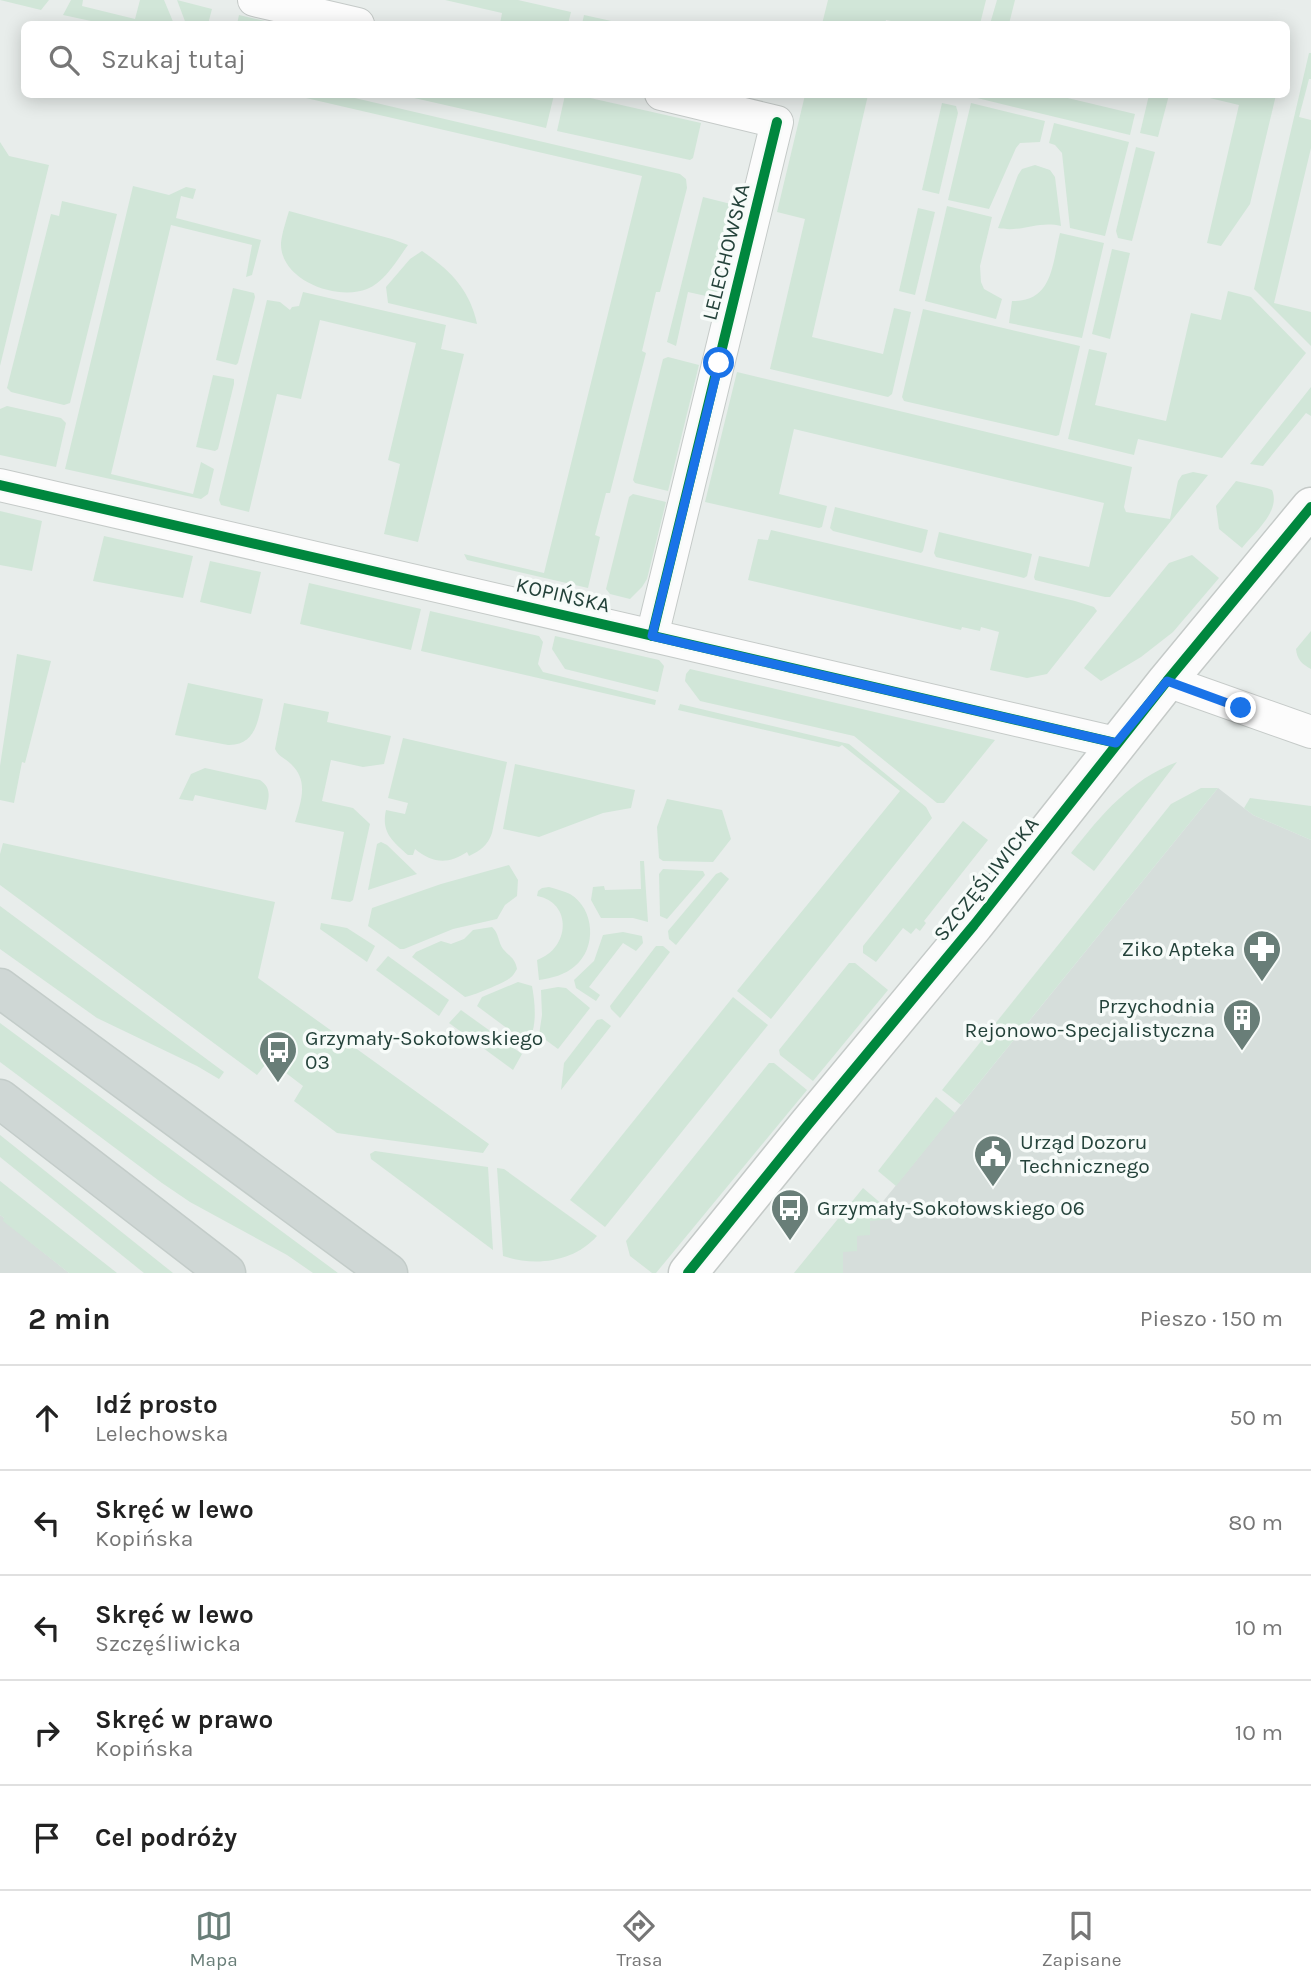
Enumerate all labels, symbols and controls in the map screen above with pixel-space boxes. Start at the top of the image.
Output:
search box [21,21,1290,98]
icon: search [45,41,83,79]
text: Szukaj tutaj [101,44,246,75]
street label: LELECHOWSKA [697,181,755,323]
route start [703,347,734,378]
street label: KOPIŃSKA [514,573,612,617]
route end [1225,692,1256,723]
street label: SZCZĘŚLIWICKA [929,812,1043,946]
pharmacy icon: Ziko Apteka [1241,928,1283,983]
place label: Ziko Apteka [1122,937,1235,961]
place label: Przychodnia Rejonowo-Specjalistyczna [965,994,1215,1042]
building icon: Przychodnia Rejonowo-Specjalistyczna [1221,997,1263,1052]
place label: Grzymały-Sokołowskiego 03 [305,1026,543,1074]
bus stop icon: Grzymały-Sokołowskiego 03 [257,1029,299,1084]
place label: Urząd Dozoru Technicznego [1020,1130,1150,1178]
public building icon: Urząd Dozoru Technicznego [972,1133,1014,1188]
bus stop icon: Grzymały-Sokołowskiego 06 [769,1187,811,1242]
place label: Grzymały-Sokołowskiego 06 [817,1196,1085,1220]
text: 2 min [28,1301,111,1337]
text: Pieszo · 150 m [1140,1305,1283,1332]
text: Idź prosto [95,1389,218,1420]
icon: ahead [28,1399,66,1437]
text: 50 m [1229,1404,1283,1431]
text: Lelechowska [95,1420,229,1447]
text: Skręć w lewo [95,1494,254,1525]
icon: left [28,1504,66,1542]
text: 80 m [1228,1509,1283,1536]
text: Kopińska [95,1525,193,1552]
text: Skręć w lewo [95,1599,254,1630]
icon: left [28,1609,66,1647]
text: 10 m [1235,1614,1283,1641]
text: Szczęśliwicka [95,1630,241,1657]
text: Skręć w prawo [95,1704,273,1735]
icon: right [28,1714,66,1752]
text: 10 m [1235,1719,1283,1746]
text: Kopińska [95,1735,193,1762]
icon: arrive [28,1819,66,1857]
text: Cel podróży [95,1822,237,1853]
tab: Mapa [189,1907,238,1971]
tab: Trasa [617,1907,662,1971]
tab: Zapisane [1041,1907,1122,1971]

